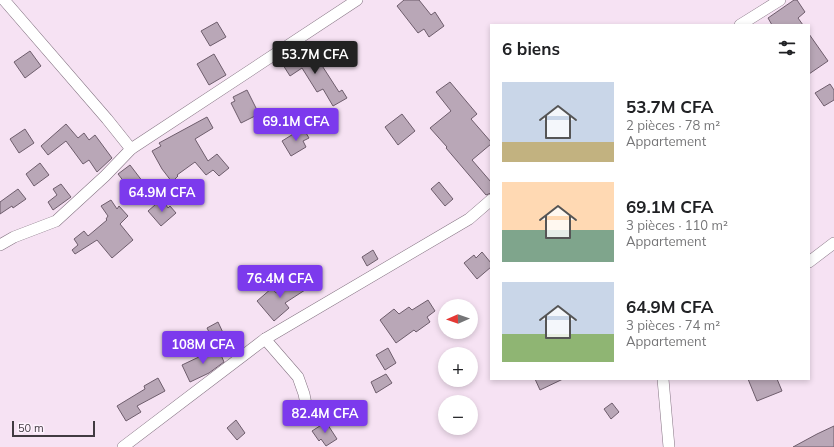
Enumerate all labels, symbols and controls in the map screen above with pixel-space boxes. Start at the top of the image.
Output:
icon: filters [776,37,798,59]
text: 6 biens [502,38,560,59]
pin: 53.7M CFA [269,41,361,75]
text: 53.7M CFA [282,46,348,62]
text: 53.7M CFA [626,96,713,117]
icon: home [534,98,582,146]
pin: 69.1M CFA [250,108,342,142]
text: 69.1M CFA [263,113,329,129]
text: 2 pièces · 78 m² [626,117,720,133]
text: Appartement [626,133,706,149]
pin: 64.9M CFA [116,179,208,213]
text: 64.9M CFA [129,184,195,200]
text: 69.1M CFA [626,196,713,217]
icon: home [534,198,582,246]
text: 3 pièces · 110 m² [626,217,728,233]
text: Appartement [626,233,706,249]
pin: 76.4M CFA [234,265,326,299]
text: 76.4M CFA [247,270,313,286]
text: 64.9M CFA [626,296,713,317]
icon: home [534,298,582,346]
north arrow [438,299,478,339]
map controls [438,299,478,435]
text: 3 pièces · 74 m² [626,317,720,333]
pin: 108M CFA [162,331,244,365]
text: Appartement [626,333,706,349]
text: 108M CFA [171,336,235,352]
button: + [438,347,478,387]
button: − [438,395,478,435]
pin: 82.4M CFA [279,400,371,434]
text: 82.4M CFA [292,405,358,421]
scale bar [12,419,95,438]
text: 50 m [18,421,44,435]

